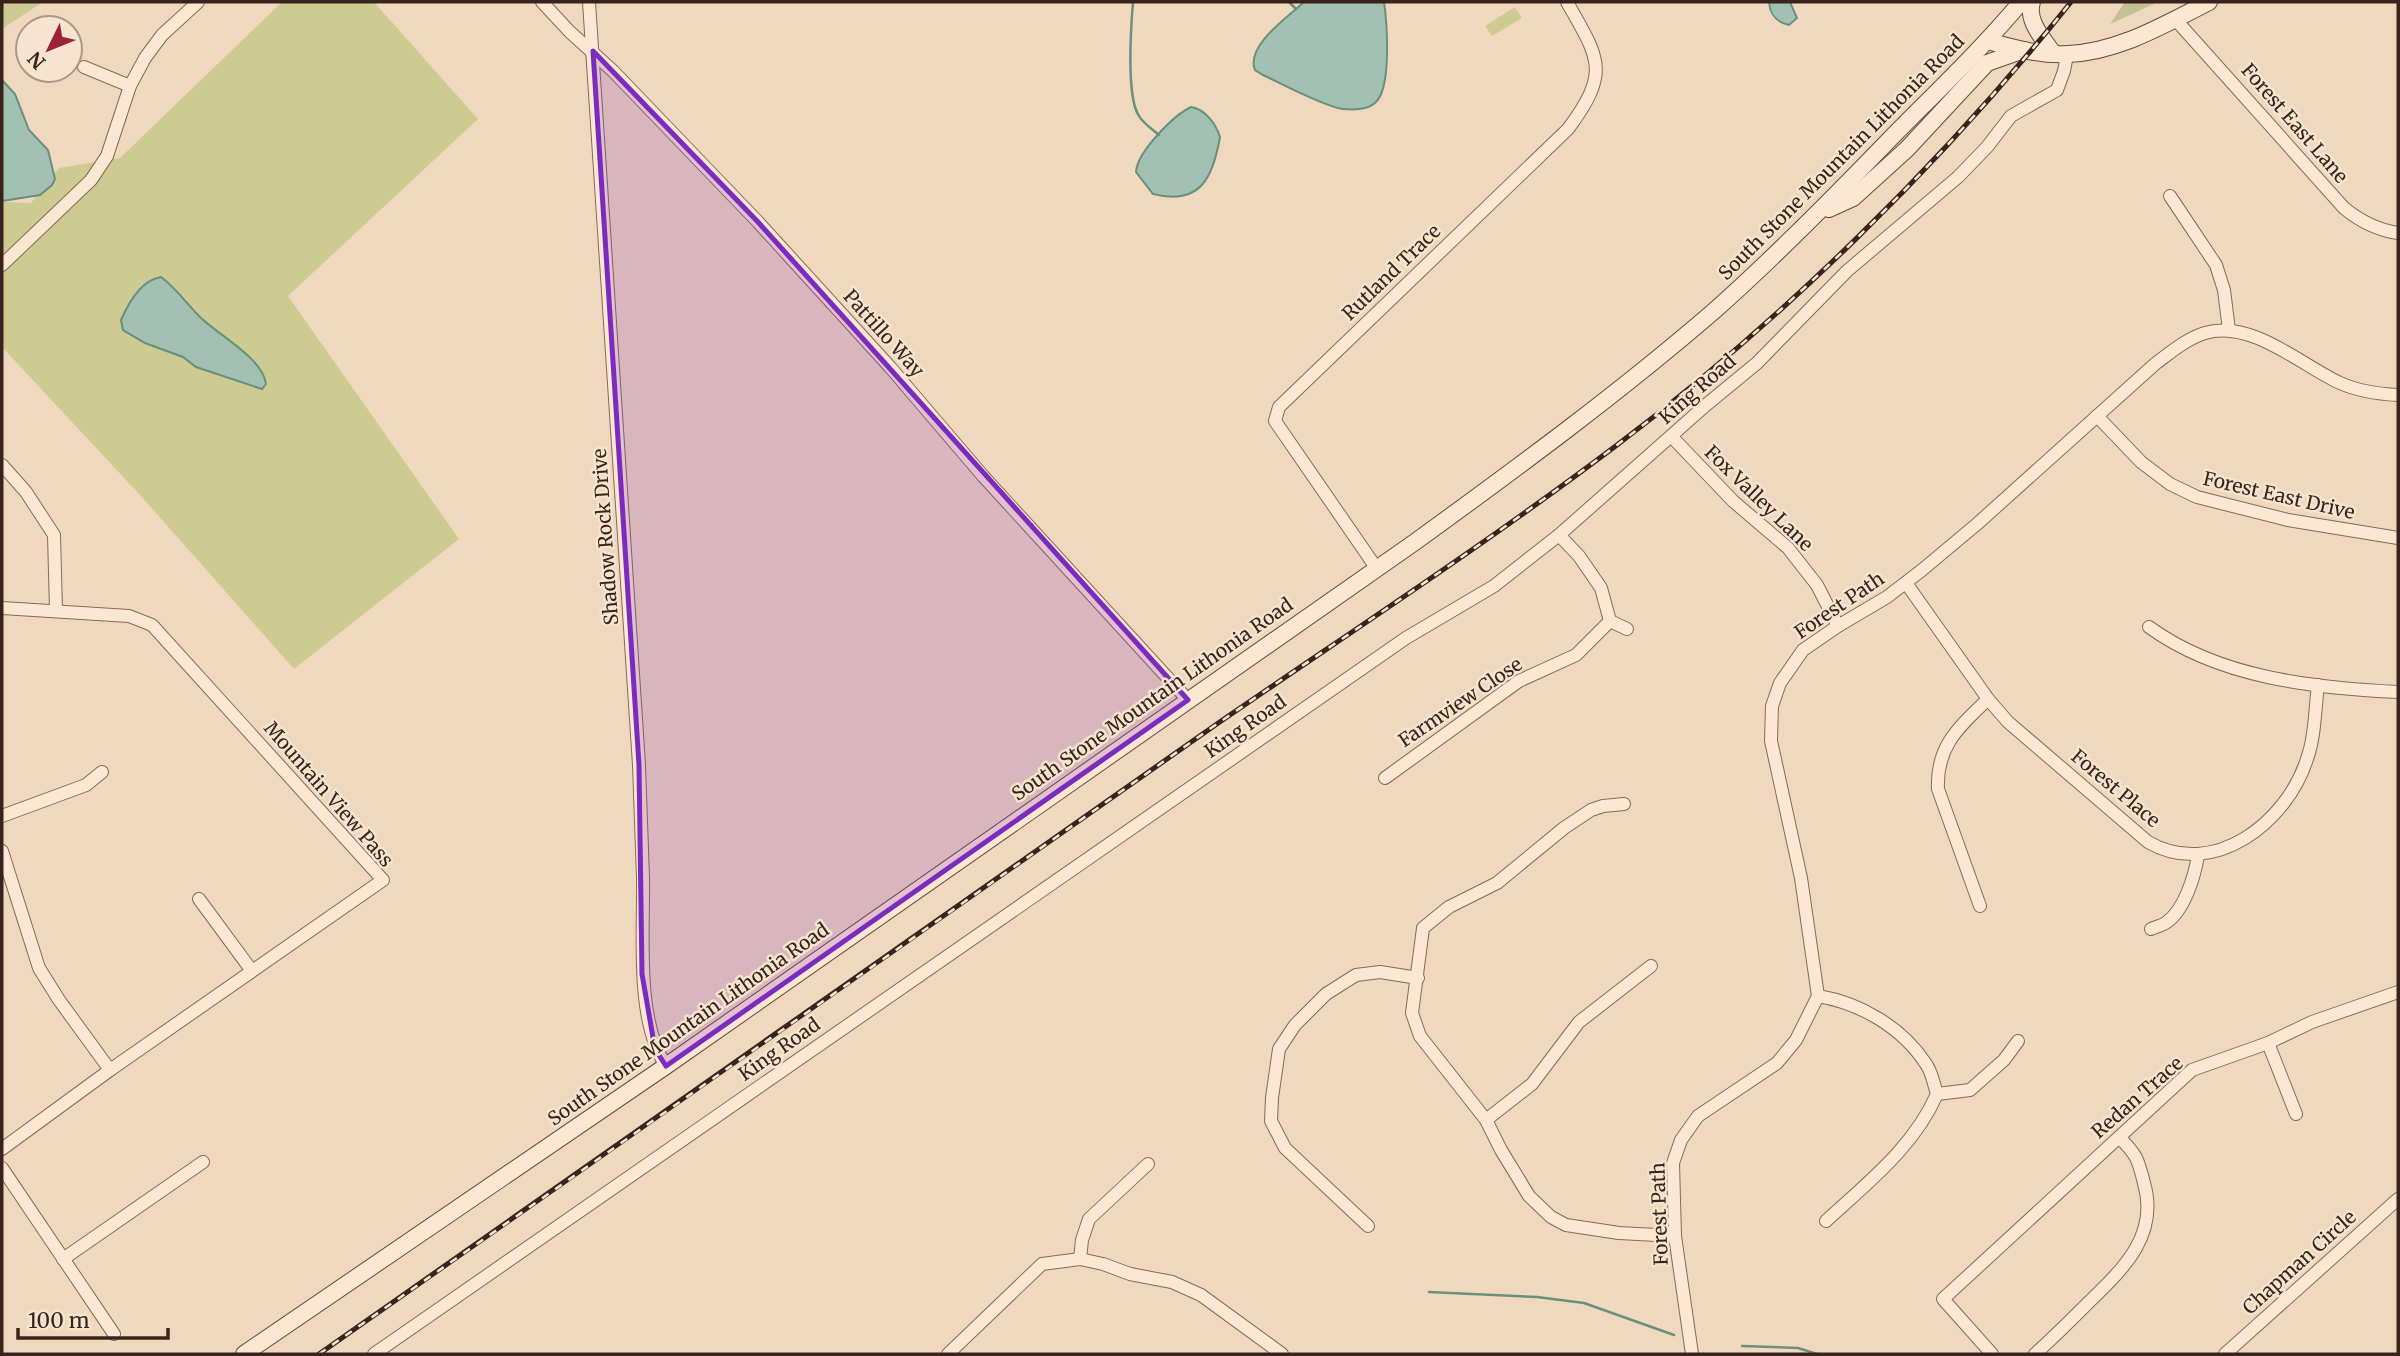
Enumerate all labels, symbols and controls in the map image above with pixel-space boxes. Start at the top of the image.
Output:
north arrow [14,14,84,84]
street label: South Stone Mountain Lithonia Road [1713,29,1969,285]
text: N [23,47,50,74]
street label: Forest East Lane [2237,58,2353,188]
street label: Rutland Trace [1337,219,1445,325]
street label: Pattillo Way [838,284,930,382]
street label: King Road [1654,349,1740,429]
street label: Fox Valley Lane [1700,440,1818,556]
street label: Shadow Rock Drive [587,448,623,626]
street label: Forest East Drive [2201,466,2357,524]
street label: Forest Path [1790,566,1889,644]
street label: South Stone Mountain Lithonia Road [1007,592,1297,806]
street label: Farmview Close [1394,652,1527,752]
street label: King Road [1199,689,1291,763]
street label: Mountain View Pass [259,716,399,872]
street label: Forest Place [2067,744,2165,832]
street label: South Stone Mountain Lithonia Road [543,917,833,1131]
street label: King Road [733,1012,825,1086]
street label: Redan Trace [2086,1051,2188,1143]
street label: Forest Path [1645,1162,1673,1266]
street label: Chapman Circle [2237,1205,2361,1319]
scale bar [18,1296,168,1340]
text: 100 m [28,1307,90,1334]

